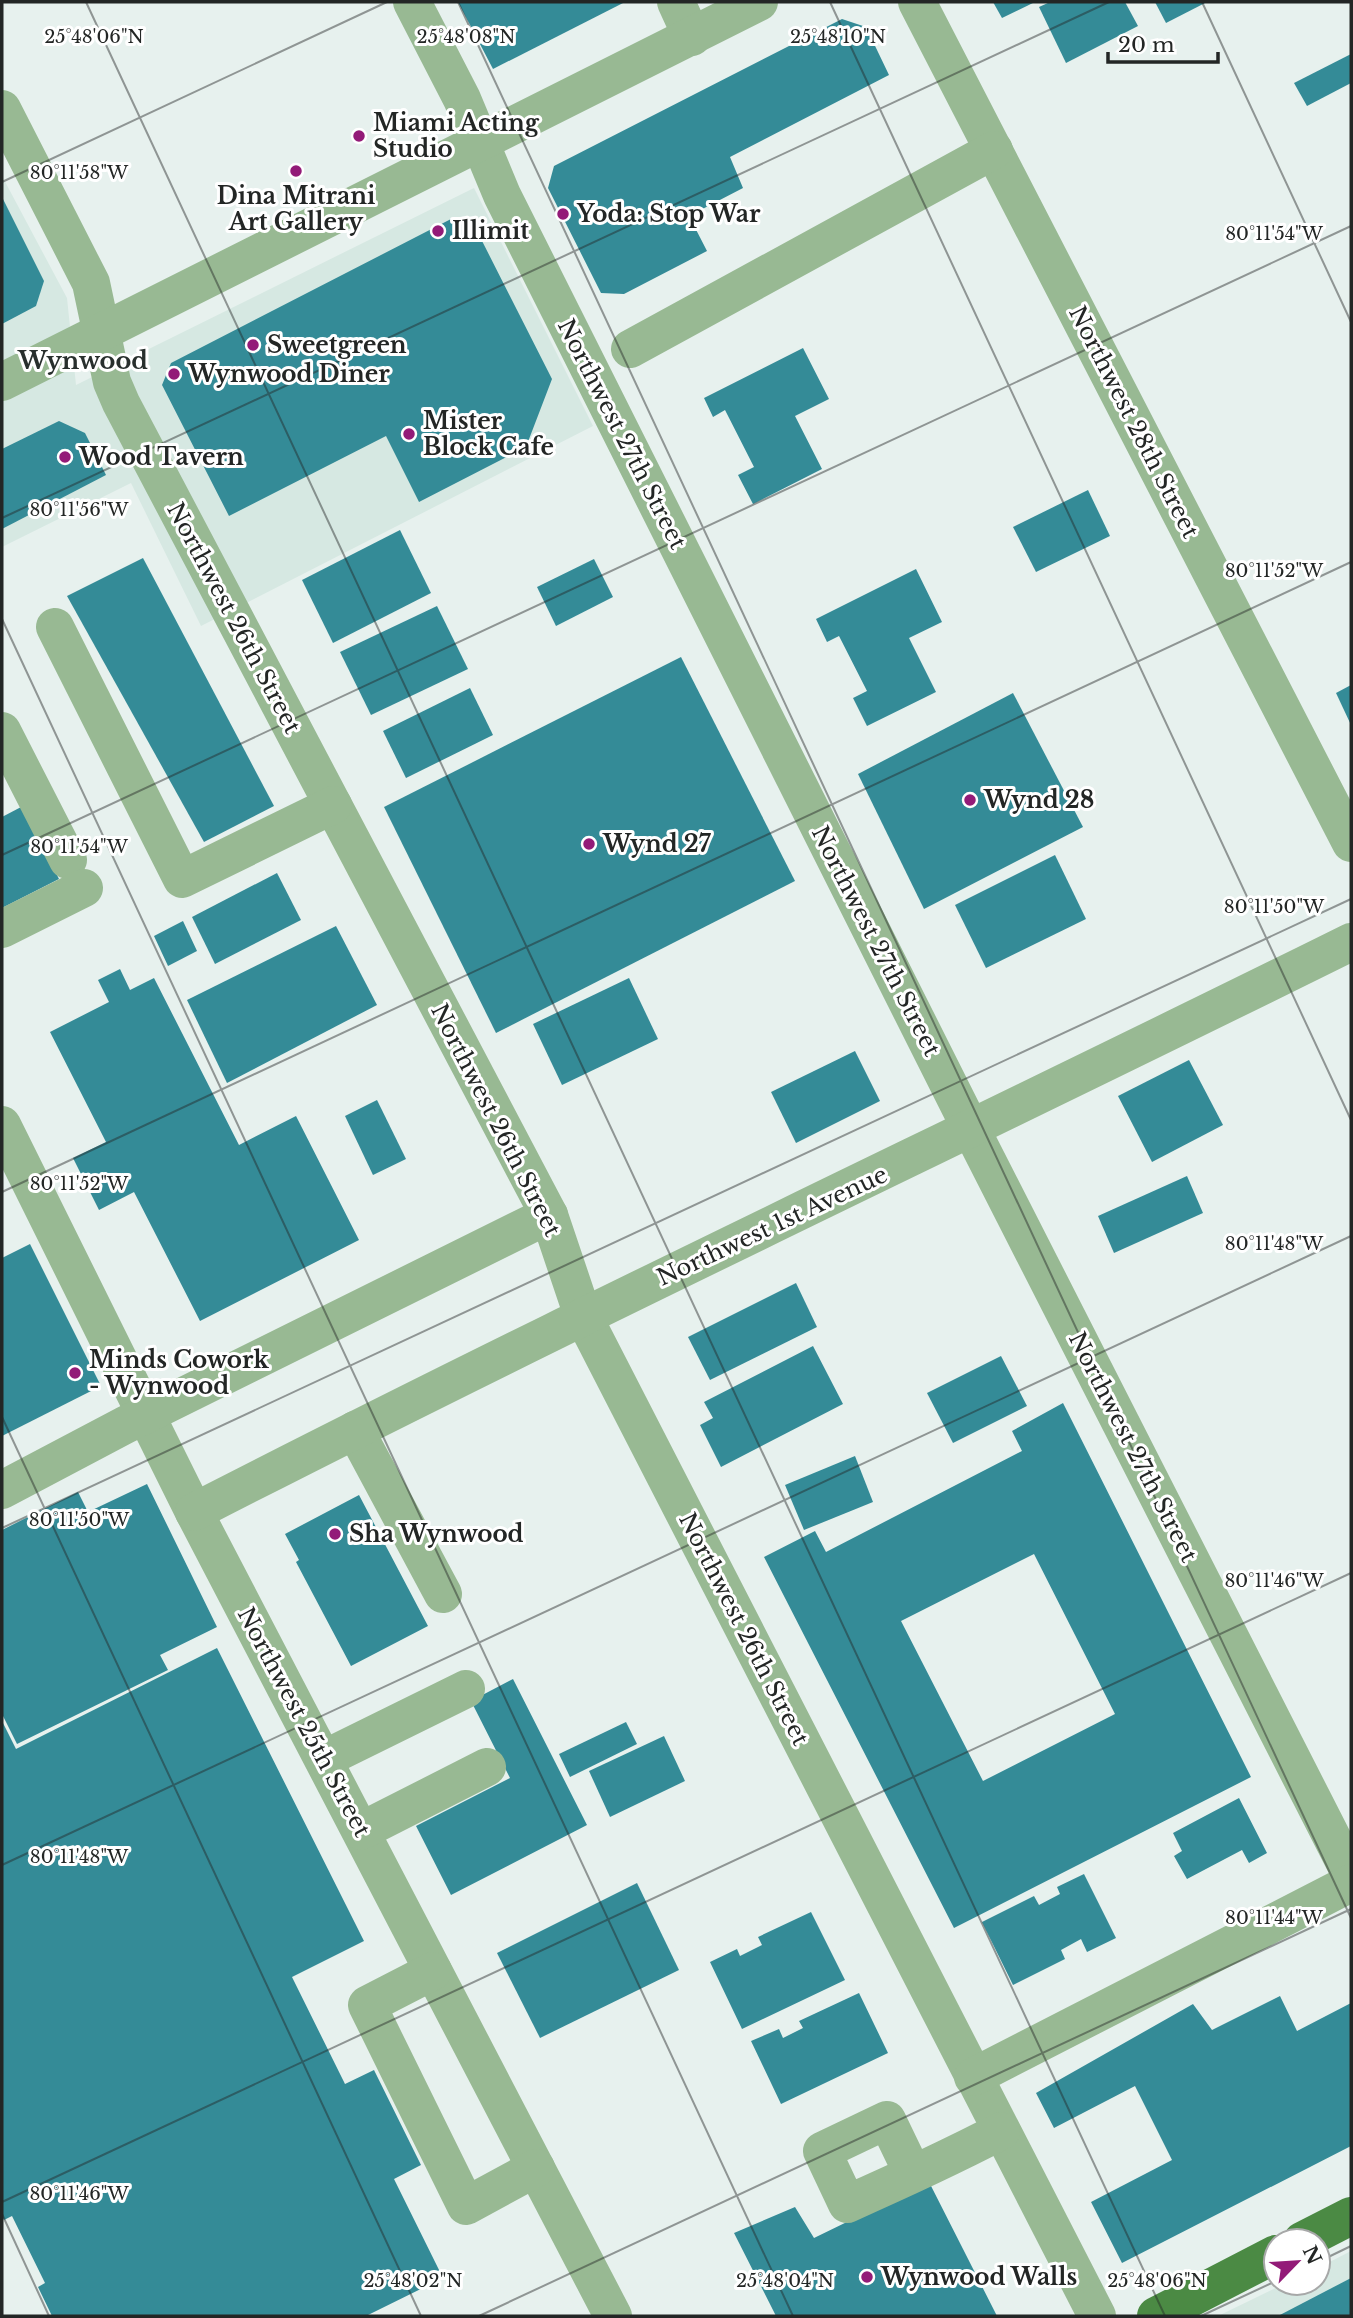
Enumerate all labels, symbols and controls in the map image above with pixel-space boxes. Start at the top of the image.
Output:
scale bar [1108,21,1218,65]
text: 25°48'06"N [44,26,144,48]
text: 25°48'08"N [417,26,515,48]
text: 25°48'10"N [790,26,886,48]
text: 20 m [1118,32,1175,58]
place label: Miami Acting Studio [373,109,540,163]
marker: Miami Acting Studio [351,128,367,144]
text: 80°11'58"W [30,162,129,184]
marker: Dina Mitrani Art Gallery [288,163,304,179]
place label: Dina Mitrani Art Gallery [217,182,375,236]
place label: Yoda: Stop War [576,200,761,228]
marker: Yoda: Stop War [555,206,571,222]
place label: Illimit [452,217,529,245]
marker: Illimit [430,223,446,239]
text: 80°11'54"W [1225,223,1324,245]
street label: Northwest 28th Street [1063,301,1205,543]
street label: Northwest 27th Street [552,314,692,554]
place label: Sweetgreen [267,331,407,359]
marker: Sweetgreen [245,337,261,353]
district label: Wynwood [17,346,148,375]
place label: Wynwood Diner [187,360,390,388]
marker: Wynwood Diner [166,366,182,382]
place label: Mister Block Cafe [423,407,554,461]
marker: Mister Block Cafe [401,426,417,442]
place label: Wood Tavern [78,443,244,471]
marker: Wood Tavern [57,449,73,465]
street label: Northwest 26th Street [161,498,307,739]
text: 80°11'56"W [29,499,129,521]
text: 80°11'52"W [1225,560,1324,582]
place label: Wynd 28 [983,786,1094,814]
marker: Wynd 28 [962,792,978,808]
street label: Northwest 27th Street [806,821,946,1061]
place label: Wynd 27 [602,830,712,858]
text: 80°11'54"W [30,836,129,858]
marker: Wynd 27 [581,836,597,852]
text: 80°11'50"W [1224,896,1325,918]
street label: Northwest 26th Street [425,999,567,1241]
street label: Northwest 1st Avenue [652,1160,892,1292]
text: 80°11'52"W [30,1173,129,1195]
text: 80°11'48"W [1225,1233,1324,1255]
street label: Northwest 27th Street [1063,1327,1203,1567]
place label: Minds Cowork - Wynwood [89,1346,269,1400]
marker: Minds Cowork - Wynwood [67,1365,83,1381]
street label: Northwest 26th Street [673,1508,815,1750]
text: 80°11'50"W [29,1509,130,1531]
place label: Sha Wynwood [349,1520,524,1548]
marker: Sha Wynwood [327,1526,343,1542]
text: 80°11'46"W [1224,1570,1324,1592]
street label: Northwest 25th Street [232,1603,377,1842]
text: 80°11'48"W [30,1846,129,1868]
text: 80°11'44"W [1225,1907,1324,1929]
text: 80°11'46"W [29,2183,129,2205]
north arrow [1262,2227,1332,2297]
text: N [1298,2242,1326,2268]
place label: Wynwood Walls [880,2263,1077,2291]
marker: Wynwood Walls [859,2269,875,2285]
text: 25°48'02"N [364,2270,463,2292]
text: 25°48'04"N [736,2270,834,2292]
text: 25°48'06"N [1107,2270,1207,2292]

